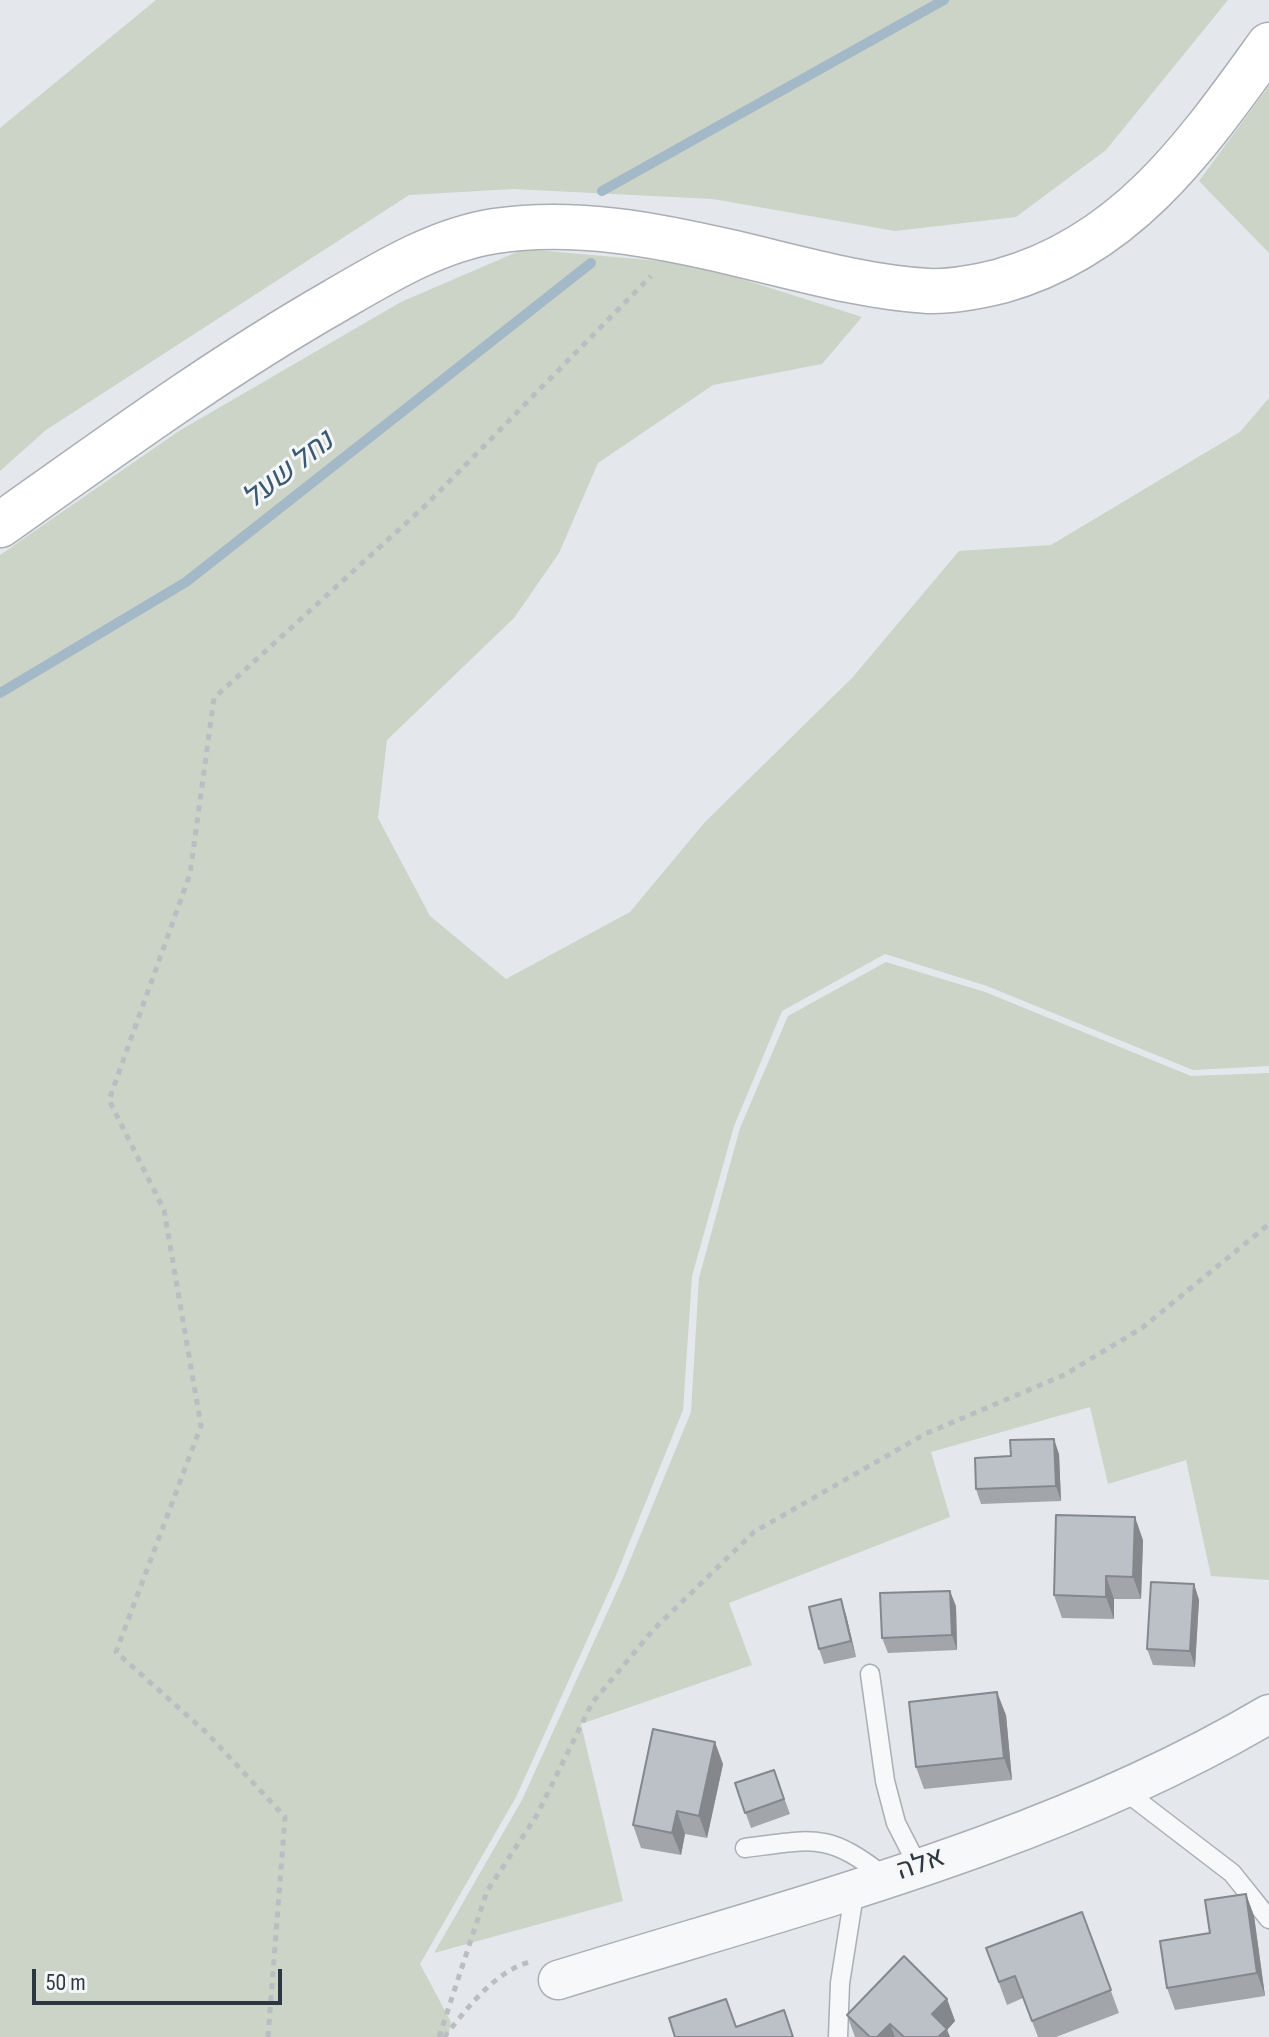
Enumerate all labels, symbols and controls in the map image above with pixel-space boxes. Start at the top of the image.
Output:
water label: נחל שעל [236,424,342,518]
street label: אלה [892,1841,950,1889]
scale bar [36,1953,286,2003]
text: 50 m [46,1968,86,1997]

